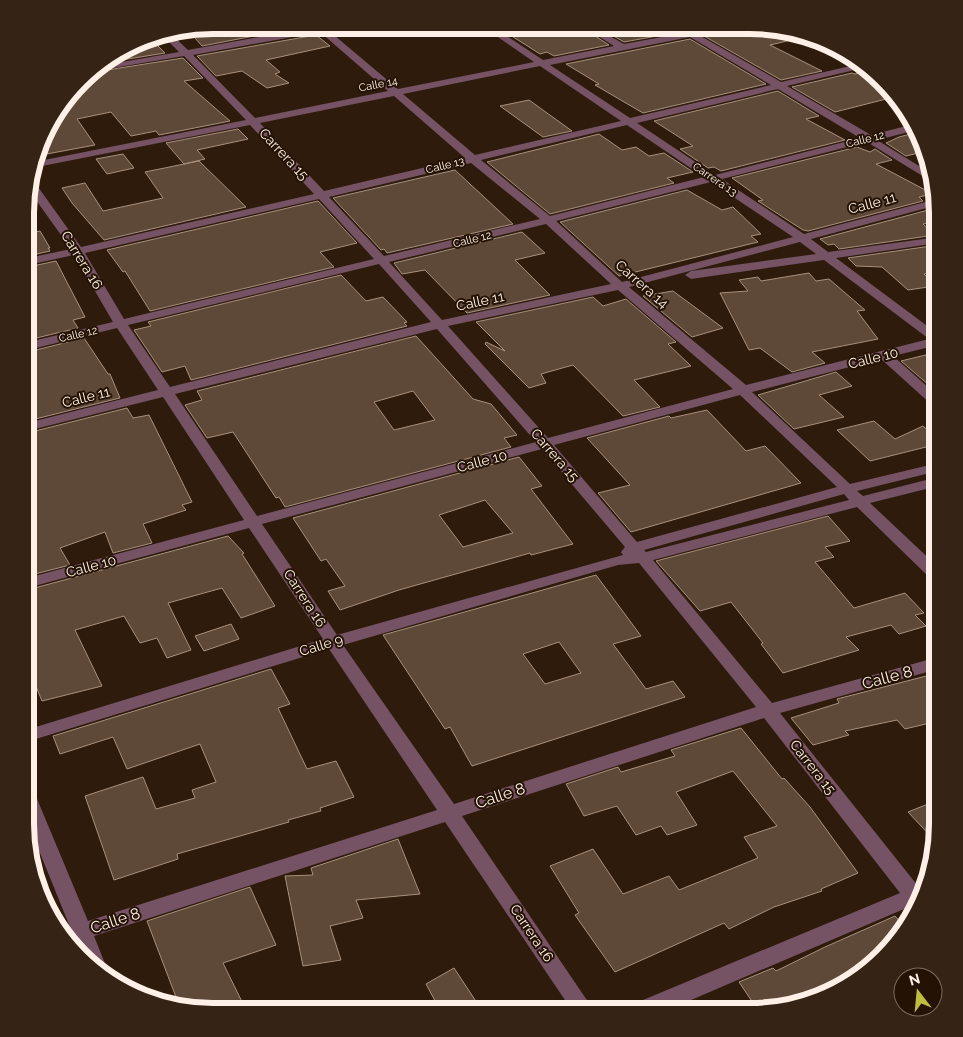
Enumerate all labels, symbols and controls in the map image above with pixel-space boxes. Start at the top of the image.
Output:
street label: Calle 14 [357,74,399,95]
street label: Carrera 15 [256,125,312,183]
street label: Calle 12 [845,128,886,151]
street label: Calle 13 [424,154,466,177]
street label: Carrera 13 [690,160,740,199]
street label: Calle 11 [846,189,898,217]
street label: Carrera 16 [58,228,106,292]
street label: Calle 12 [452,228,493,251]
street label: Carrera 14 [612,257,672,312]
street label: Calle 11 [455,288,505,314]
street label: Calle 12 [58,324,99,345]
street label: Calle 10 [846,344,900,372]
street label: Calle 11 [60,383,112,411]
street label: Carrera 15 [528,425,583,485]
street label: Calle 10 [455,447,509,475]
street label: Calle 10 [64,552,118,580]
street label: Carrera 16 [280,566,330,630]
street label: Calle 9 [297,631,345,659]
street label: Calle 8 [860,662,914,693]
street label: Carrera 15 [787,737,839,798]
street label: Calle 8 [473,779,528,812]
street label: Carrera 16 [507,901,557,965]
street label: Calle 8 [88,904,143,937]
north arrow [893,967,943,1017]
text: N [907,970,922,989]

